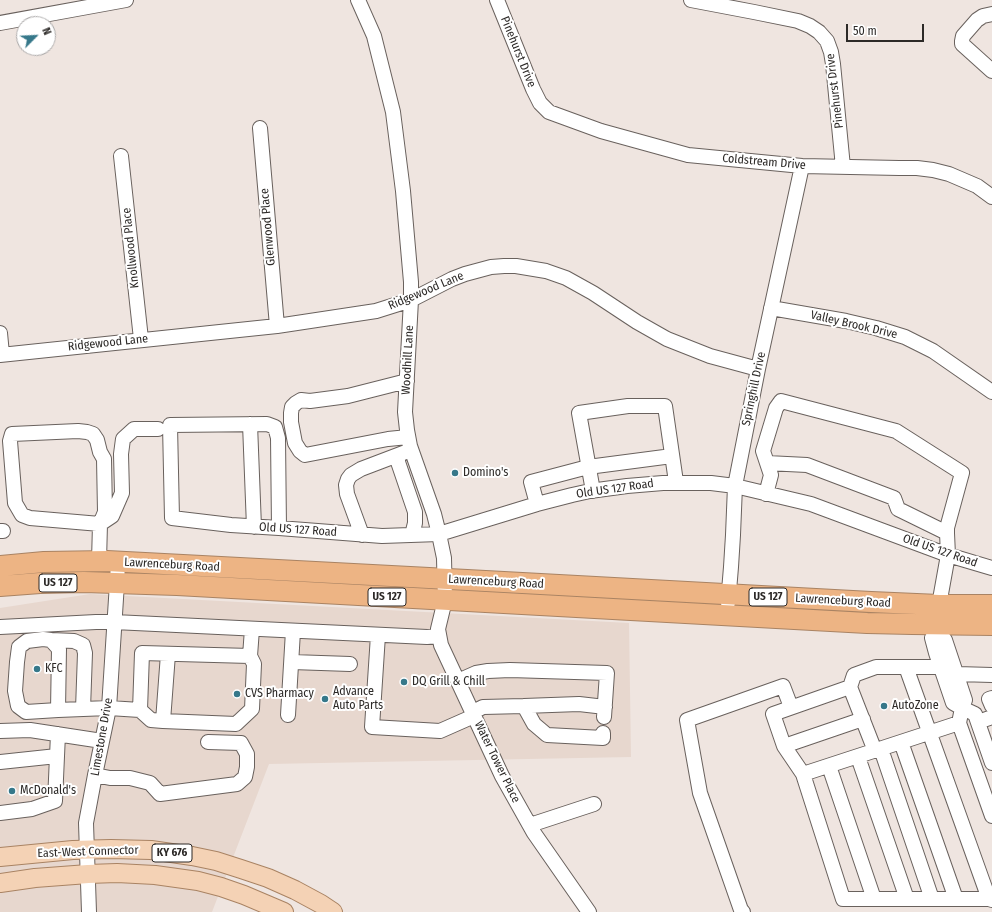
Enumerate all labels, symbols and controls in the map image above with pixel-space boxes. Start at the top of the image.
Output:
street label: Pinehurst Drive [497,14,539,90]
north arrow [16,16,56,56]
scale bar [848,16,926,42]
text: 50 m [853,24,877,38]
text: N [39,26,54,37]
street label: Pinehurst Drive [823,53,847,129]
street label: Coldstream Drive [722,151,806,173]
street label: Glenwood Place [257,188,279,266]
street label: Knollwood Place [120,207,142,289]
street label: Ridgewood Lane [386,269,466,313]
street label: Valley Brook Drive [809,308,899,342]
street label: Woodhill Lane [399,325,417,395]
street label: Ridgewood Lane [67,332,149,354]
street label: Springhill Drive [739,351,769,427]
place label: Domino's [463,466,508,480]
marker: Domino's [450,468,460,478]
street label: Old US 127 Road [575,476,655,502]
street label: Old US 127 Road [259,520,337,540]
street label: Old US 127 Road [901,531,979,571]
street label: Lawrenceburg Road [124,555,220,575]
street label: Lawrenceburg Road [448,572,544,592]
road number: US 127 [39,574,77,592]
road number: US 127 [368,588,406,606]
road number: US 127 [749,588,787,606]
street label: Lawrenceburg Road [795,591,891,611]
place label: KFC [45,662,62,676]
marker: KFC [32,664,42,674]
place label: DQ Grill & Chill [412,675,485,689]
marker: DQ Grill & Chill [399,677,409,687]
place label: Advance Auto Parts [333,685,383,713]
place label: CVS Pharmacy [245,687,314,701]
marker: CVS Pharmacy [232,689,242,699]
marker: Advance Auto Parts [320,694,330,704]
street label: Limestone Drive [88,697,116,777]
place label: AutoZone [892,699,939,713]
marker: AutoZone [879,701,889,711]
street label: Water Tower Place [471,719,523,805]
place label: McDonald's [20,784,76,798]
marker: McDonald's [7,786,17,796]
street label: East-West Connector [37,843,139,861]
road number: KY 676 [152,844,192,862]

